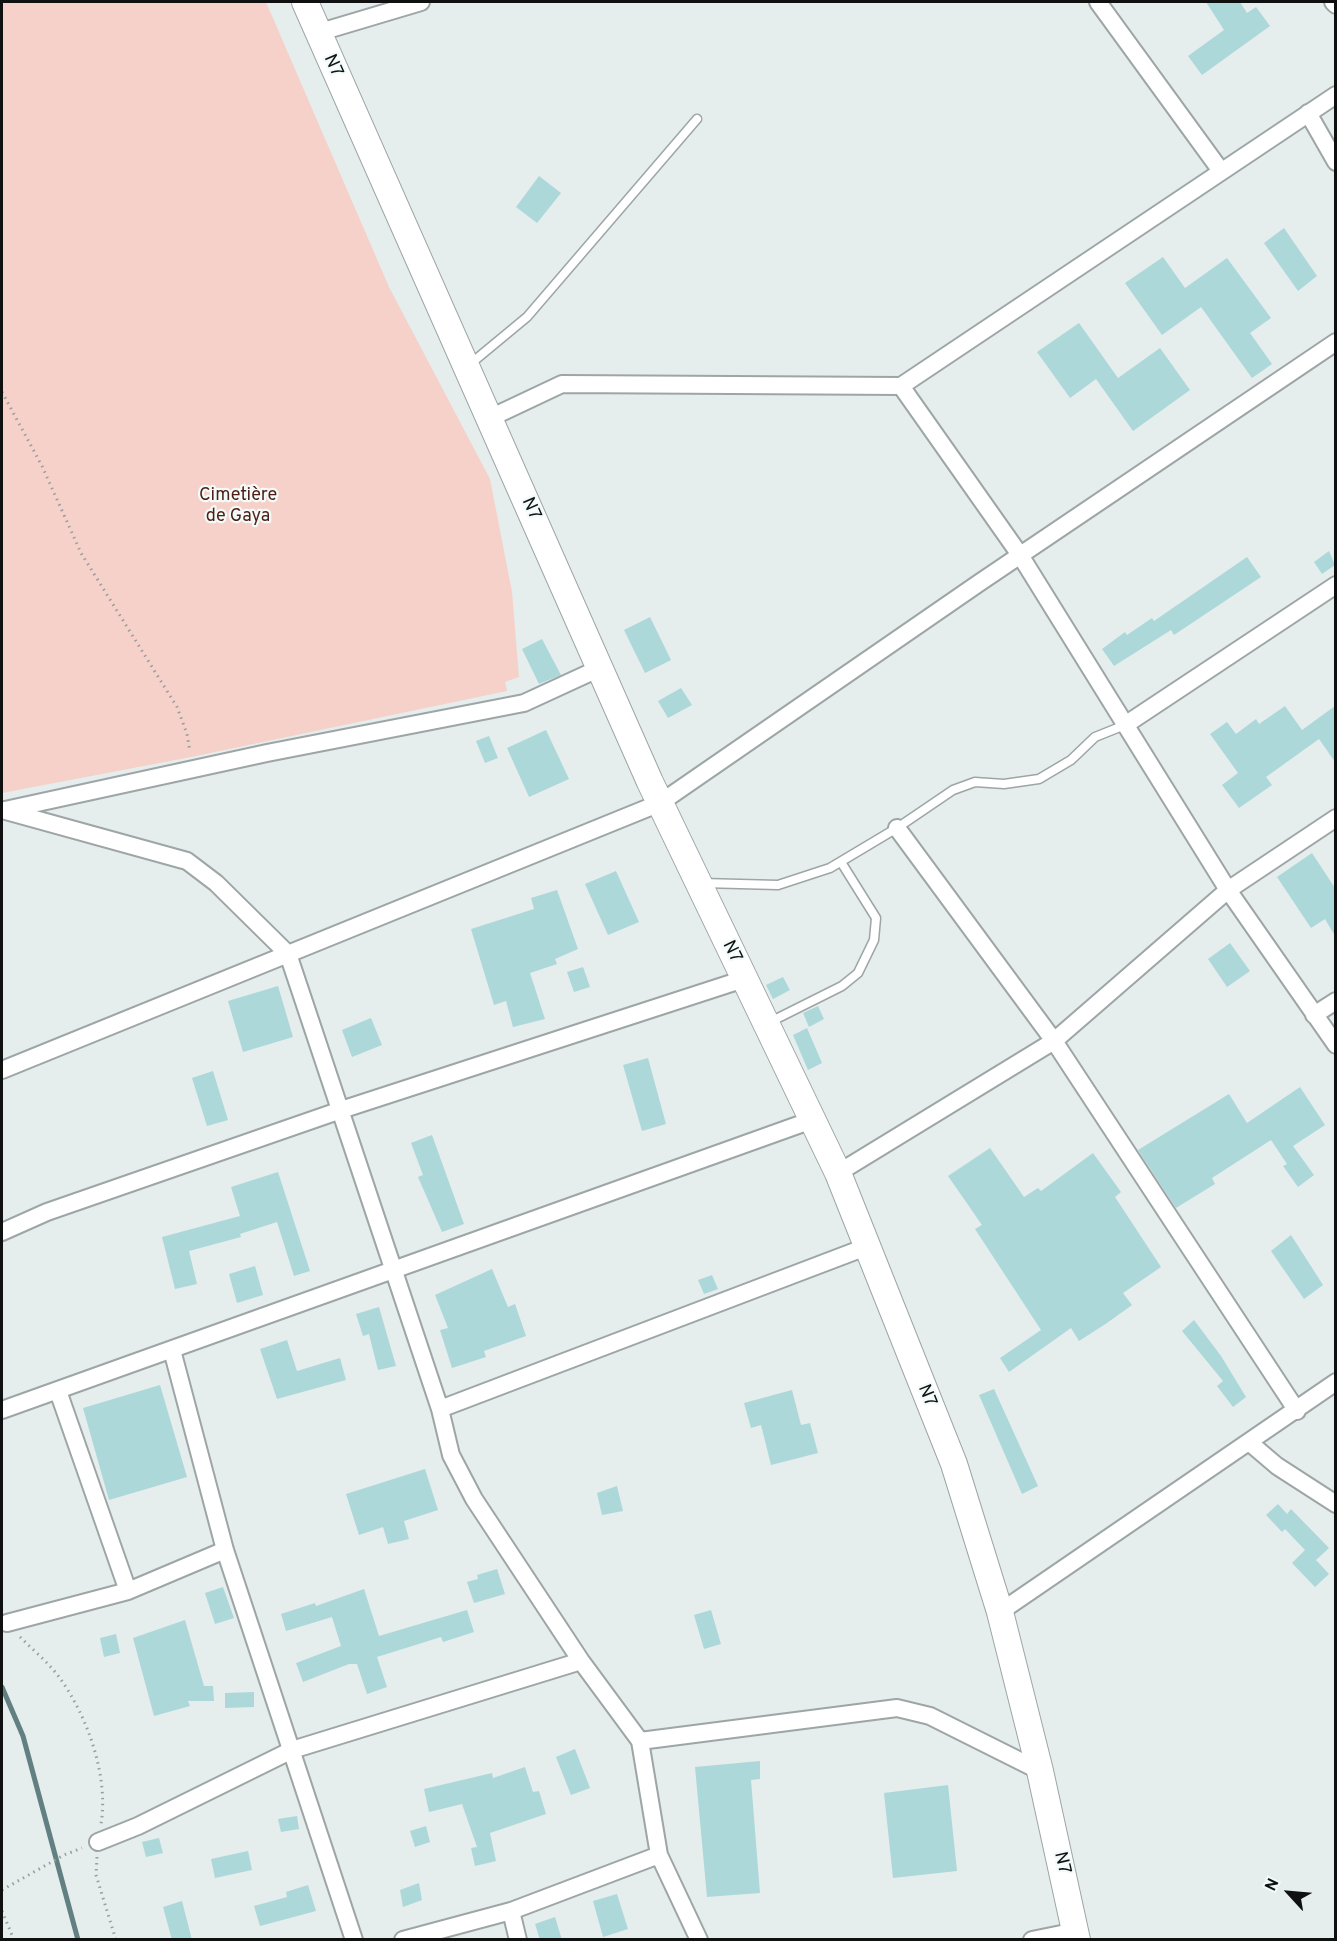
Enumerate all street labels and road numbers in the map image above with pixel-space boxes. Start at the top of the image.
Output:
street label: N7 [318,52,346,80]
street label: N7 [516,495,544,523]
street label: N7 [716,937,746,967]
street label: N7 [912,1382,940,1410]
street label: N7 [1048,1850,1074,1876]

